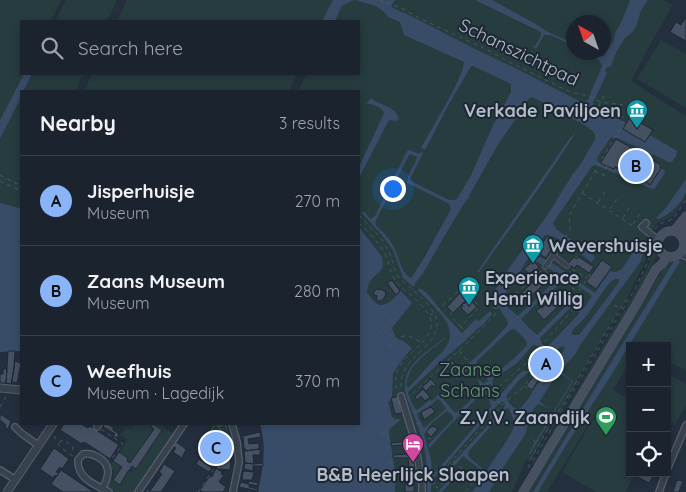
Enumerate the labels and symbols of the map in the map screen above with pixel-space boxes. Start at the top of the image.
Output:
street label: Schanszichtpad [455,13,583,91]
north arrow [566,15,611,60]
museum icon: Verkade Paviljoen [625,98,649,129]
place label: Verkade Paviljoen [464,99,621,122]
pin: B [620,147,652,185]
your location [380,176,406,202]
museum icon: Wevershuisje [521,233,545,264]
place label: Wevershuisje [549,234,663,257]
place label: Experience Henri Willig [485,266,583,310]
museum icon: Experience Henri Willig [457,275,481,306]
pin: A [530,345,562,383]
park label: Zaanse Schans [439,358,501,402]
sports icon: Z.V.V. Zaandijk [594,405,618,436]
place label: Z.V.V. Zaandijk [460,406,590,429]
pin: C [200,429,232,467]
hotel icon: B&B Heerlijck Slaapen [401,432,425,463]
place label: B&B Heerlijck Slaapen [316,463,510,486]

